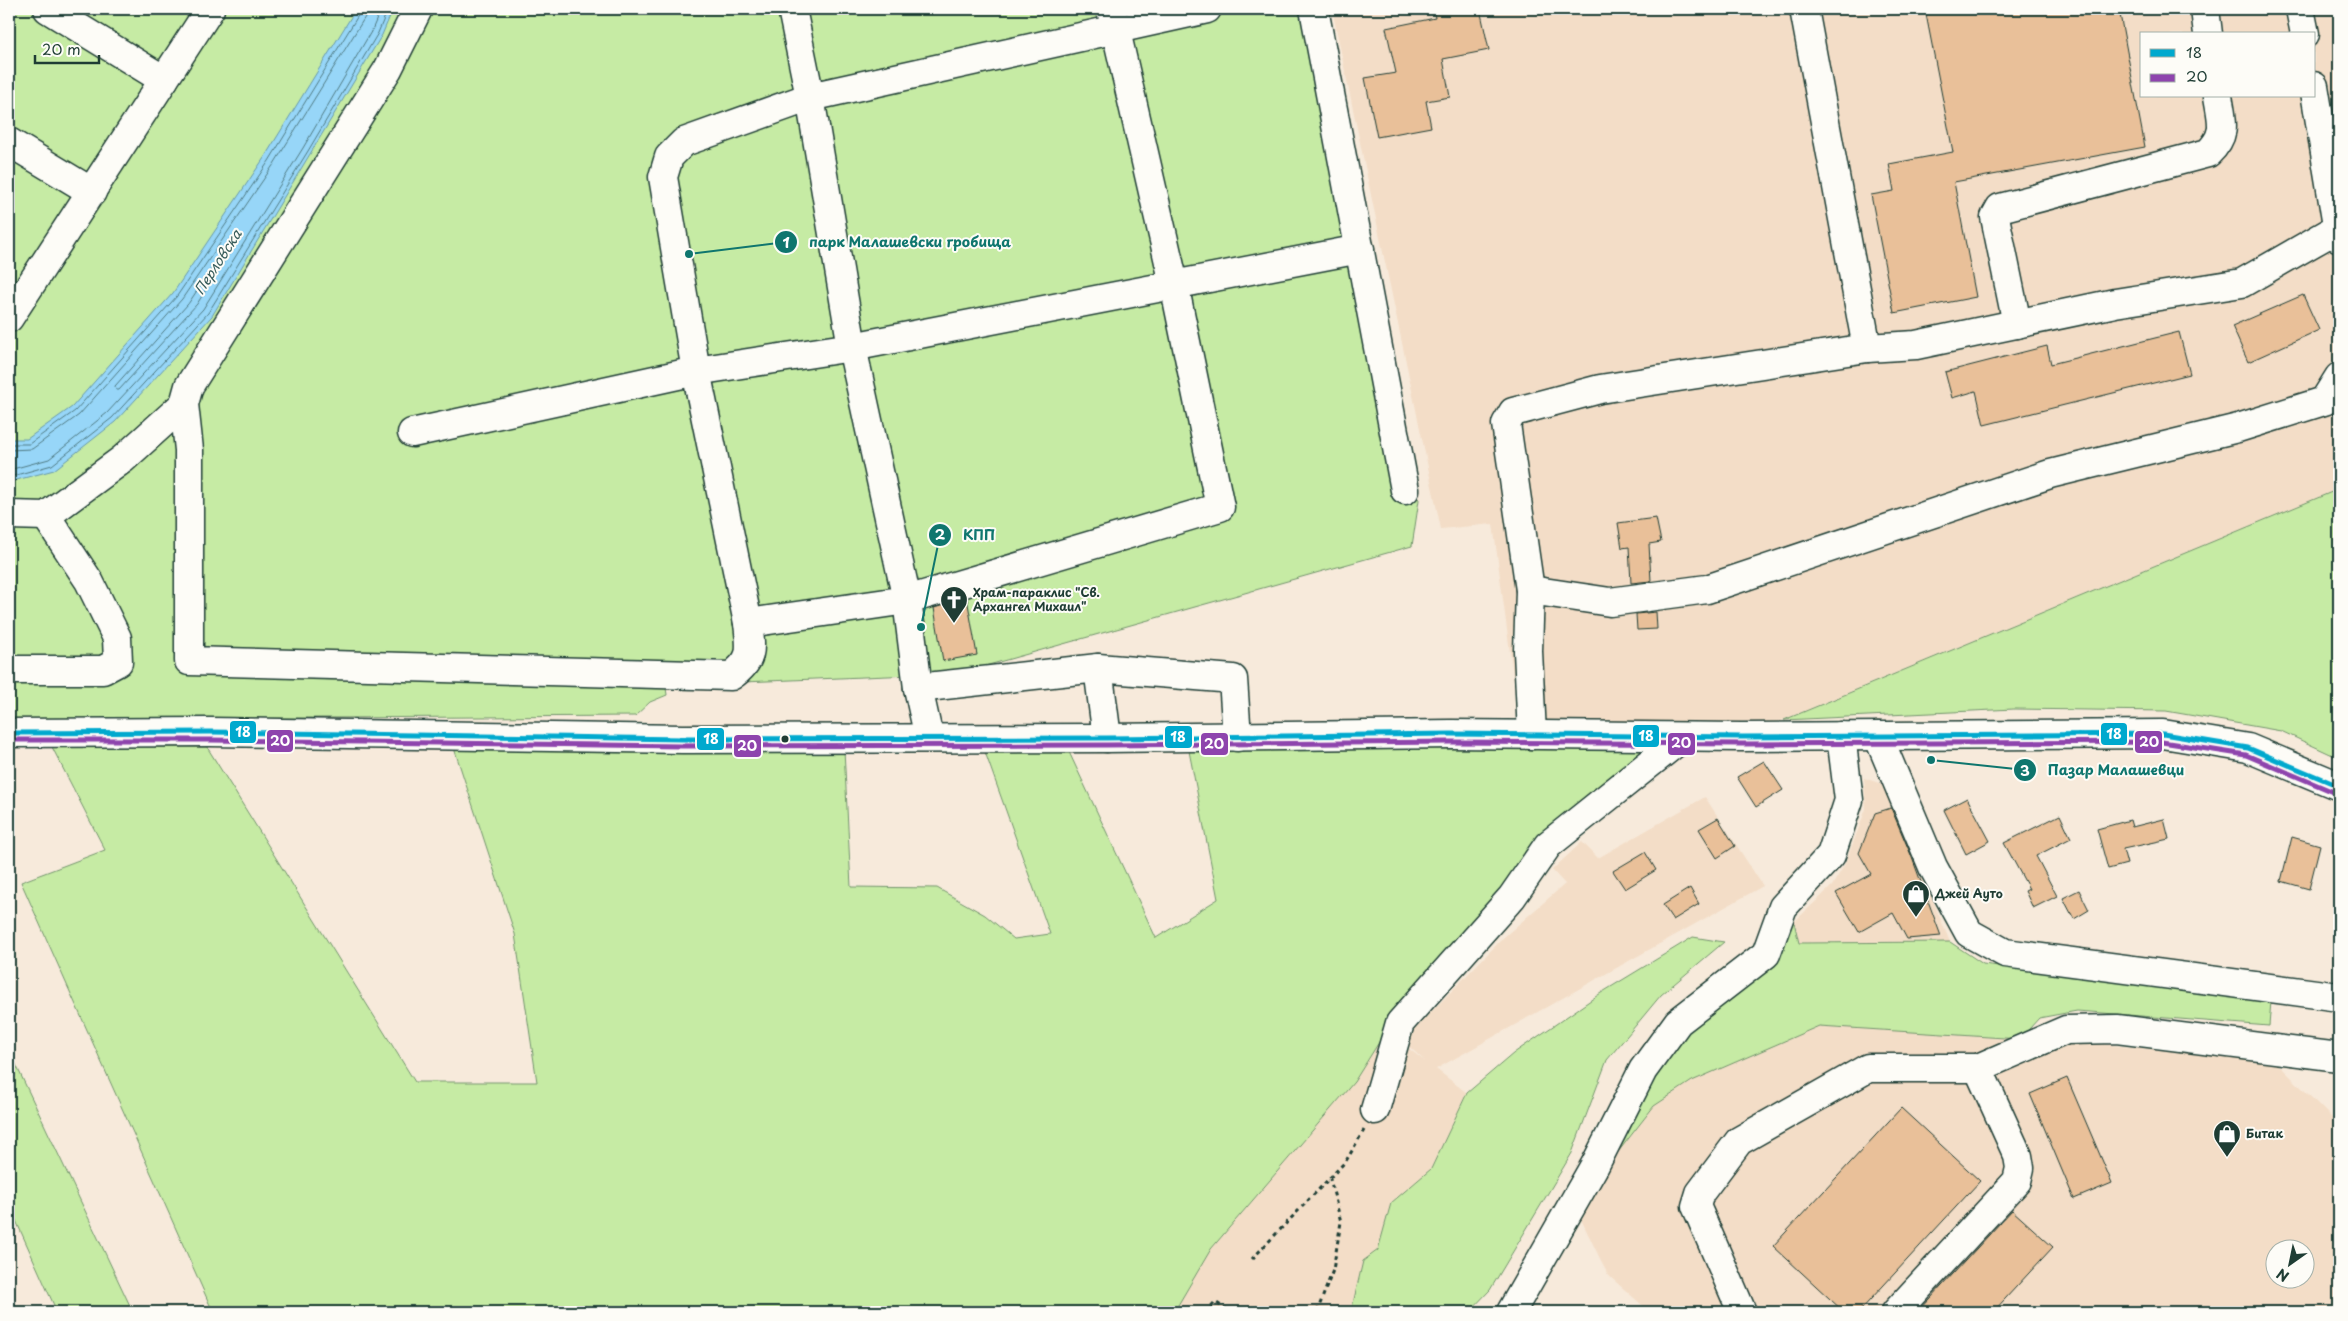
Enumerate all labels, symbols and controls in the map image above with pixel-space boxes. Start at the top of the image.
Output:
scale bar [35,32,99,64]
legend [2140,32,2316,98]
text: 20 m [42,37,81,60]
text: 18 [2186,40,2202,63]
text: 20 [2186,64,2207,87]
water label: Перловска [189,224,247,298]
callout: парк Малашевски гробища [773,228,1022,257]
text: 1 [782,230,790,253]
text: парк Малашевски гробища [809,231,1011,252]
callout: КПП [928,520,1005,549]
text: 2 [935,522,946,545]
text: КПП [963,524,995,545]
place label: Храм-параклис "Св. Архангел Михаил" [973,583,1100,615]
church icon: Храм-параклис "Св. Архангел Михаил" [939,585,969,624]
line badge: 18 [229,720,257,744]
text: 18 [235,721,251,742]
line badge: 18 [2100,722,2128,746]
text: 18 [2106,723,2122,744]
line badge: 18 [1632,724,1660,748]
line badge: 18 [1164,725,1193,749]
text: 18 [1638,725,1654,746]
text: 18 [1170,726,1186,747]
line badge: 18 [696,727,725,751]
text: 18 [703,728,719,749]
line badge: 20 [266,729,294,753]
text: 20 [270,730,290,751]
line badge: 20 [2134,730,2163,754]
text: 20 [2139,731,2159,752]
line badge: 20 [1200,732,1229,756]
line badge: 20 [1667,732,1696,756]
text: 20 [1671,732,1691,753]
text: 20 [1204,733,1224,754]
line badge: 20 [733,734,762,758]
unlabelled marker [780,734,790,744]
text: 20 [737,735,757,756]
callout: Пазар Малашевци [2012,756,2194,785]
text: 3 [2020,758,2030,781]
text: Пазар Малашевци [2048,759,2184,780]
shop icon: Джей Ауто [1901,879,1931,918]
place label: Джей Ауто [1934,884,2003,902]
shop icon: Битак [2212,1119,2242,1158]
place label: Битак [2246,1124,2284,1142]
north arrow [2266,1238,2316,1288]
text: N [2272,1263,2293,1287]

